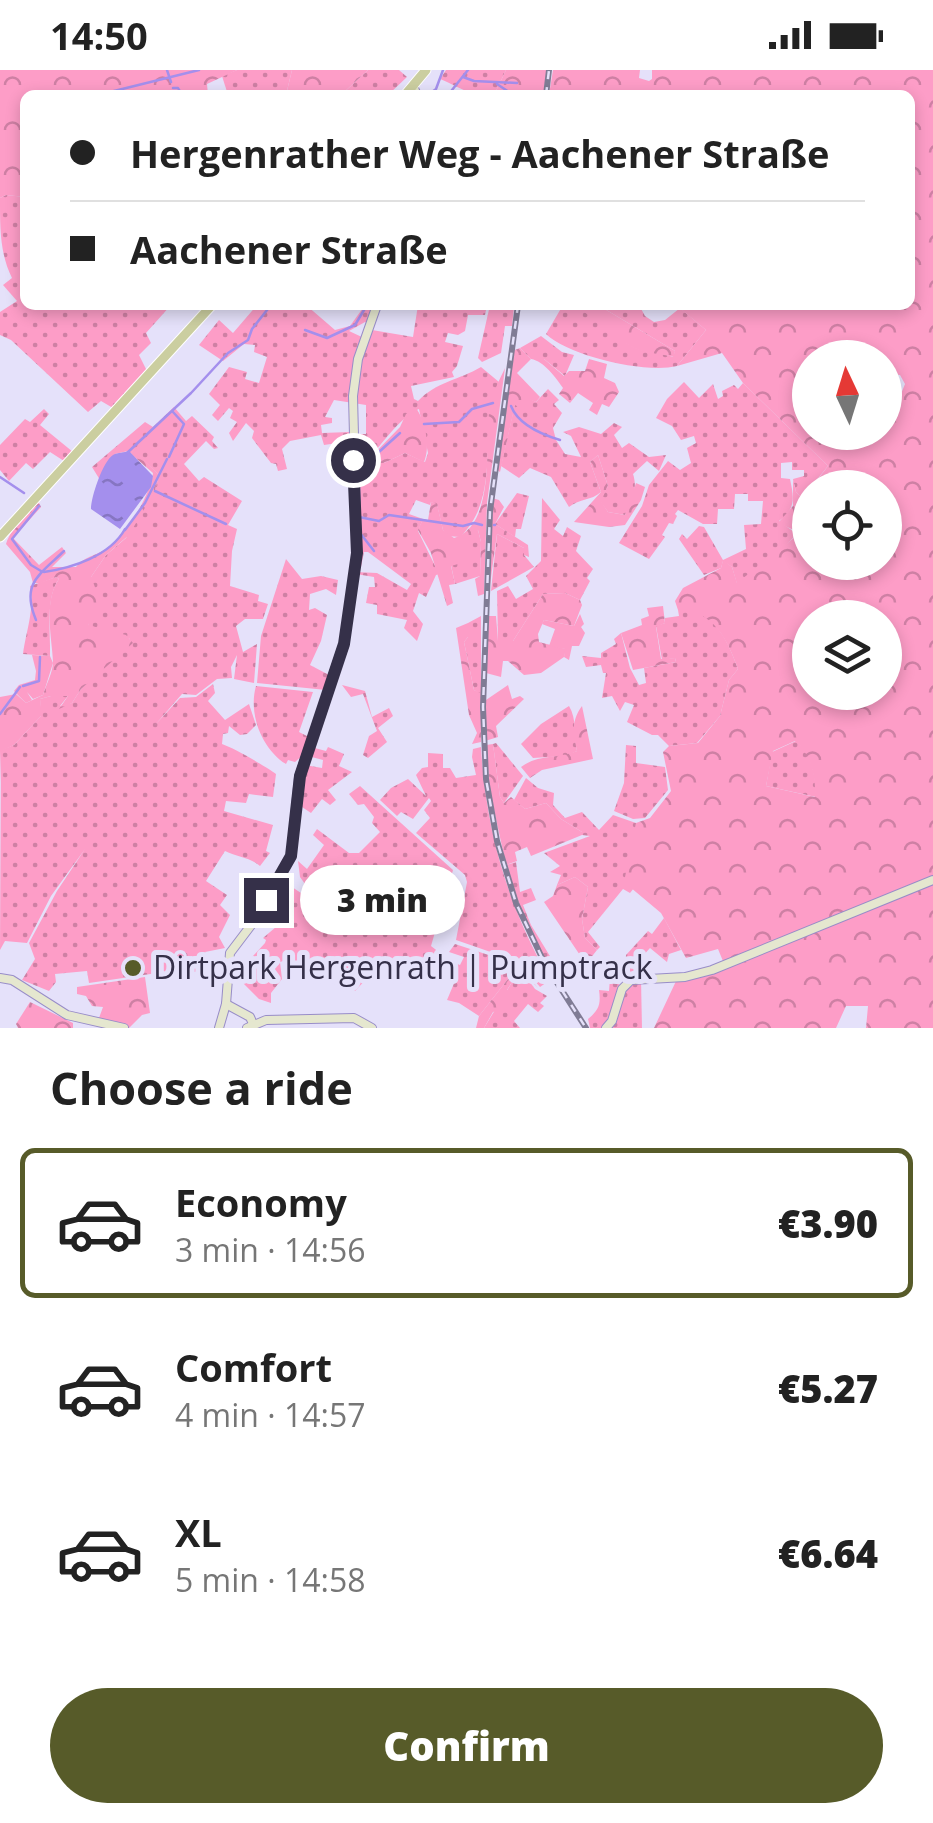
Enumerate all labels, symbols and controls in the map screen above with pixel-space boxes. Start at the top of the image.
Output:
text: 14:50 [50,9,148,61]
text: Hergenrather Weg - Aachener Straße [130,127,829,179]
text: Aachener Straße [130,223,448,275]
north arrow [792,340,902,450]
map controls [792,340,902,710]
route start [331,438,376,483]
button: locate [792,470,902,580]
button: layers [792,600,902,710]
callout: 3 min [301,865,466,935]
route end [244,878,289,923]
text: 3 min [337,878,428,921]
place label: Dirtpark Hergenrath | Pumptrack [153,945,653,988]
marker: Dirtpark Hergenrath | Pumptrack [122,957,144,979]
text: Choose a ride [50,1057,353,1118]
text: Economy [175,1176,347,1228]
icon: car [55,1178,145,1268]
text: €3.90 [778,1197,878,1249]
text: 3 min · 14:56 [175,1228,366,1271]
text: Comfort [175,1341,332,1393]
icon: car [55,1343,145,1433]
text: €5.27 [778,1362,878,1414]
text: 4 min · 14:57 [175,1393,366,1436]
text: XL [175,1506,222,1558]
icon: car [55,1508,145,1598]
text: €6.64 [778,1527,878,1579]
text: 5 min · 14:58 [175,1558,366,1601]
button: Confirm [50,1688,883,1803]

